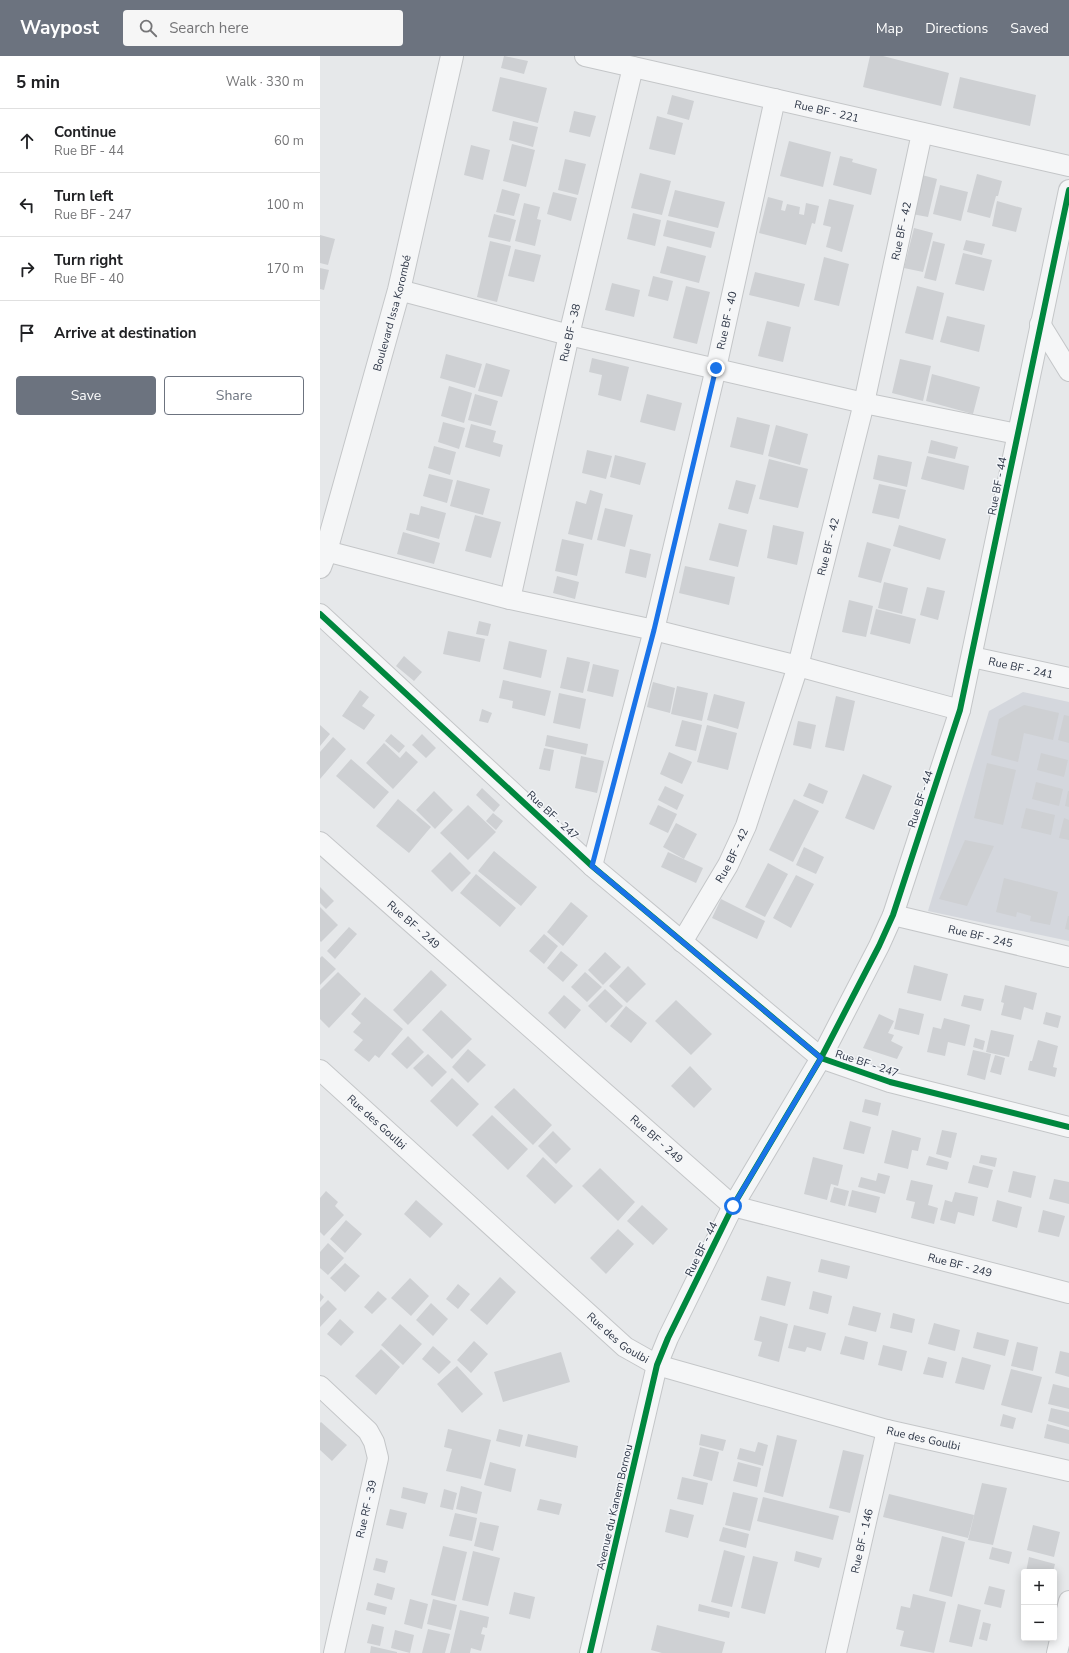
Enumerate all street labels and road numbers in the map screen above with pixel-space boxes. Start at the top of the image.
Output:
street label: Rue BF - 221 [793,97,860,126]
street label: Rue BF - 42 [888,201,915,262]
street label: Boulevard Issa Korombé [370,253,415,373]
street label: Rue BF - 40 [713,290,741,351]
street label: Rue BF - 38 [556,302,584,363]
street label: Rue BF - 44 [984,455,1011,517]
street label: Rue BF - 42 [814,516,843,577]
street label: Rue BF - 241 [987,654,1055,682]
street label: Rue BF - 44 [904,768,937,830]
street label: Rue BF - 247 [523,787,582,843]
street label: Rue BF - 42 [712,826,752,886]
street label: Rue BF - 249 [384,898,443,952]
street label: Rue BF - 245 [947,921,1015,951]
street label: Rue BF - 247 [833,1046,900,1081]
street label: Rue des Goulbi [344,1091,410,1153]
street label: Rue BF - 249 [627,1112,686,1167]
street label: Rue BF - 44 [682,1219,721,1279]
street label: Rue BF - 249 [926,1250,994,1281]
street label: Rue des Goulbi [584,1309,652,1367]
street label: Rue des Goulbi [885,1423,962,1454]
street label: Avenue du Kanem Bornou [593,1443,636,1572]
street label: Rue RF - 39 [353,1479,380,1540]
street label: Rue BF - 146 [847,1507,877,1575]

